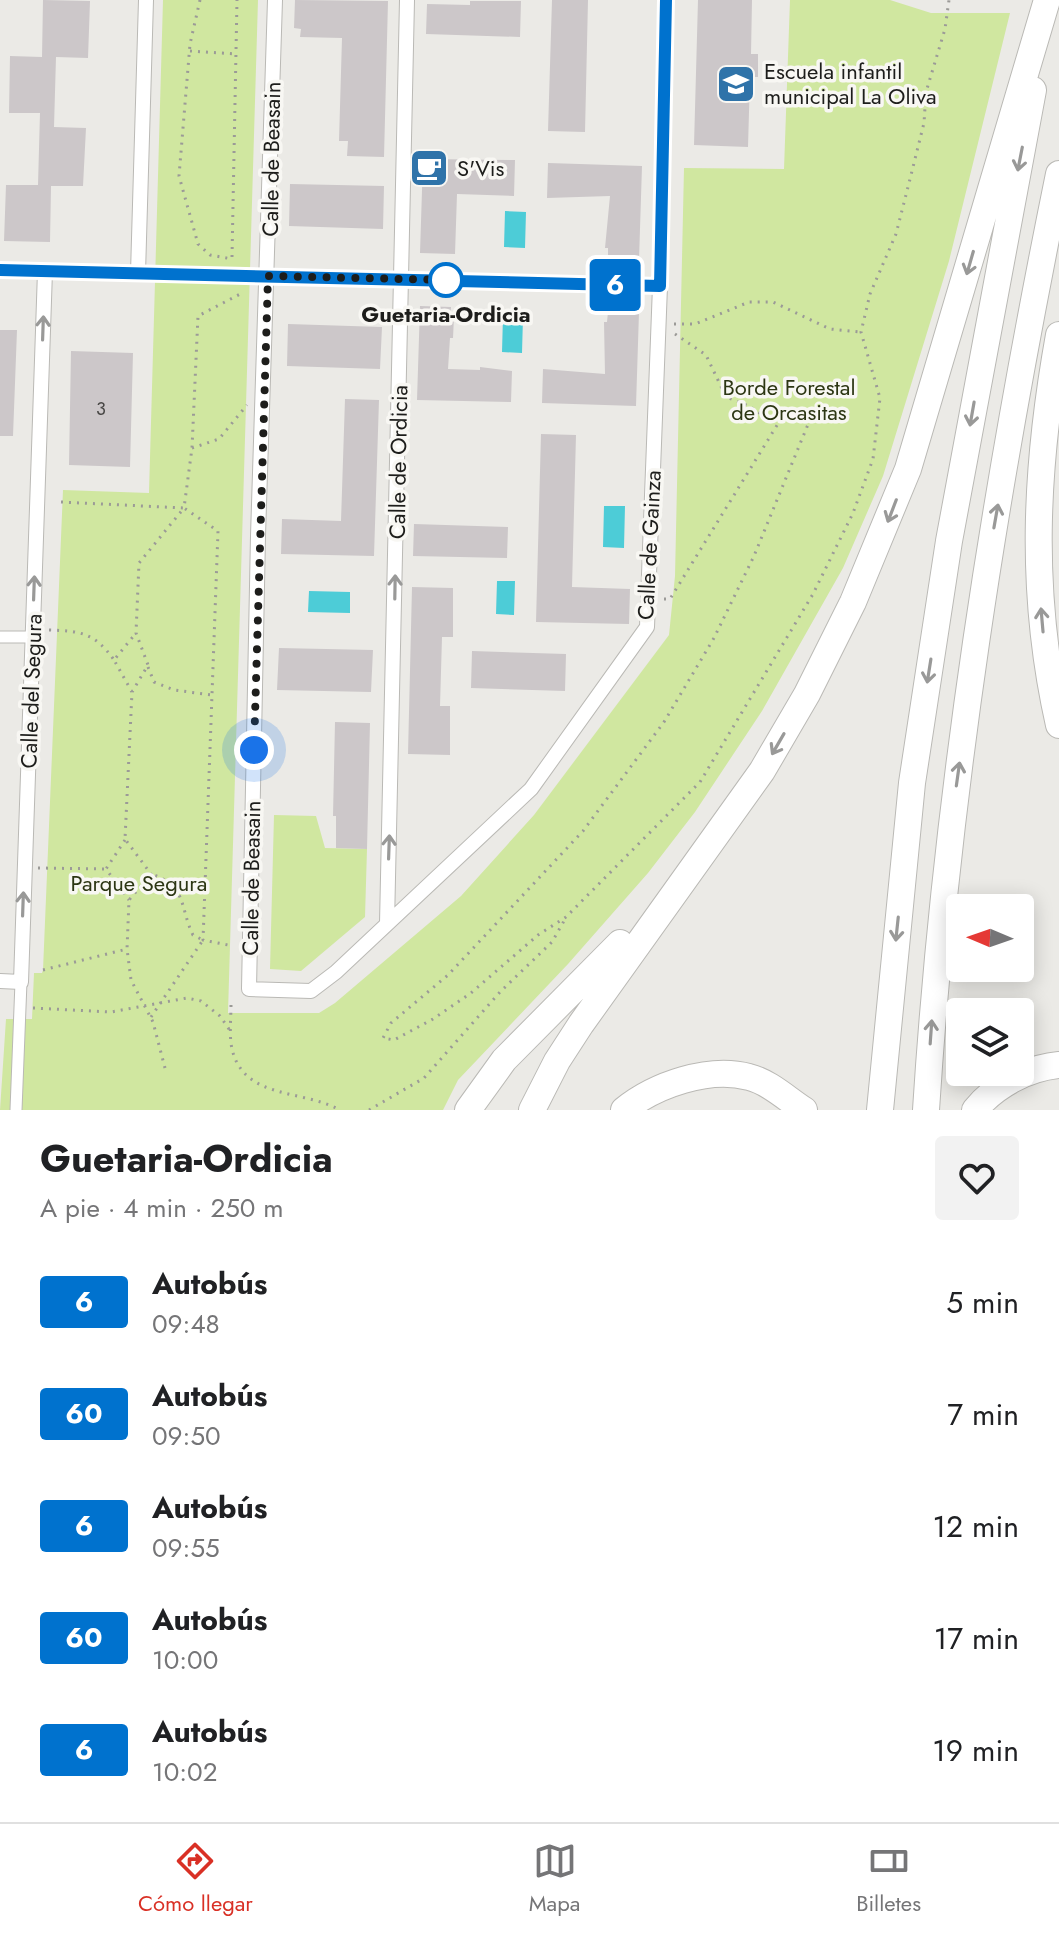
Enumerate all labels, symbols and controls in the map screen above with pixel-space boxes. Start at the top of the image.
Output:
place label: Escuela infantil municipal La Oliva [764,55,937,112]
school or university icon: Escuela infantil municipal La Oliva [715,63,757,105]
street label: Calle de Beasain [254,81,288,237]
one-way arrow [1011,146,1026,171]
cafe icon: S'Vis [408,147,450,189]
place label: S'Vis [457,152,505,184]
one-way arrow [962,250,976,275]
line badge: 6 [589,259,641,311]
marker: Guetaria-Ordicia [429,263,463,297]
text: 6 [606,264,624,305]
place label: Guetaria-Ordicia [361,298,531,330]
one-way arrow [36,315,51,342]
park label: Borde Forestal de Orcasitas [723,371,856,428]
street label: Calle de Ordicia [381,385,415,539]
house number: 3 [96,396,106,422]
one-way arrow [963,401,978,427]
street label: Calle de Gainza [629,469,669,621]
one-way arrow [884,498,898,523]
one-way arrow [989,504,1004,530]
one-way arrow [387,574,403,601]
one-way arrow [27,575,42,602]
one-way arrow [1034,607,1049,634]
street label: Calle del Segura [12,613,50,769]
one-way arrow [921,658,936,683]
your location [234,730,274,770]
one-way arrow [770,732,786,755]
one-way arrow [951,761,966,787]
street label: Calle de Beasain [234,800,268,956]
one-way arrow [381,834,397,861]
park label: Parque Segura [71,867,207,899]
one-way arrow [16,891,31,918]
north arrow [946,894,1034,982]
map controls [946,894,1034,1086]
one-way arrow [889,915,904,942]
button: layers [946,998,1034,1086]
one-way arrow [924,1019,939,1046]
text: Guetaria-Ordicia [40,1131,333,1186]
button: heart [935,1136,1019,1220]
text: A pie · 4 min · 250 m [40,1189,284,1227]
text: Autobús [152,1262,267,1305]
text: 6 [75,1281,93,1322]
text: 5 min [946,1281,1019,1324]
text: 09:48 [152,1305,220,1343]
text: Autobús [152,1374,267,1417]
text: 60 [65,1393,103,1434]
text: 7 min [947,1393,1019,1436]
text: 09:50 [152,1417,221,1455]
text: Autobús [152,1486,267,1529]
text: 6 [75,1505,93,1546]
text: 12 min [932,1505,1019,1548]
text: 09:55 [152,1529,220,1567]
text: Autobús [152,1598,267,1641]
text: 60 [65,1617,103,1658]
text: 17 min [934,1617,1019,1660]
text: 10:00 [152,1641,218,1679]
text: Autobús [152,1710,267,1753]
text: 6 [75,1729,93,1770]
text: 19 min [932,1729,1019,1772]
text: 10:02 [152,1753,218,1791]
tab: Cómo llegar [138,1839,253,1919]
tab: Mapa [529,1839,580,1919]
tab: Billetes [856,1839,921,1919]

